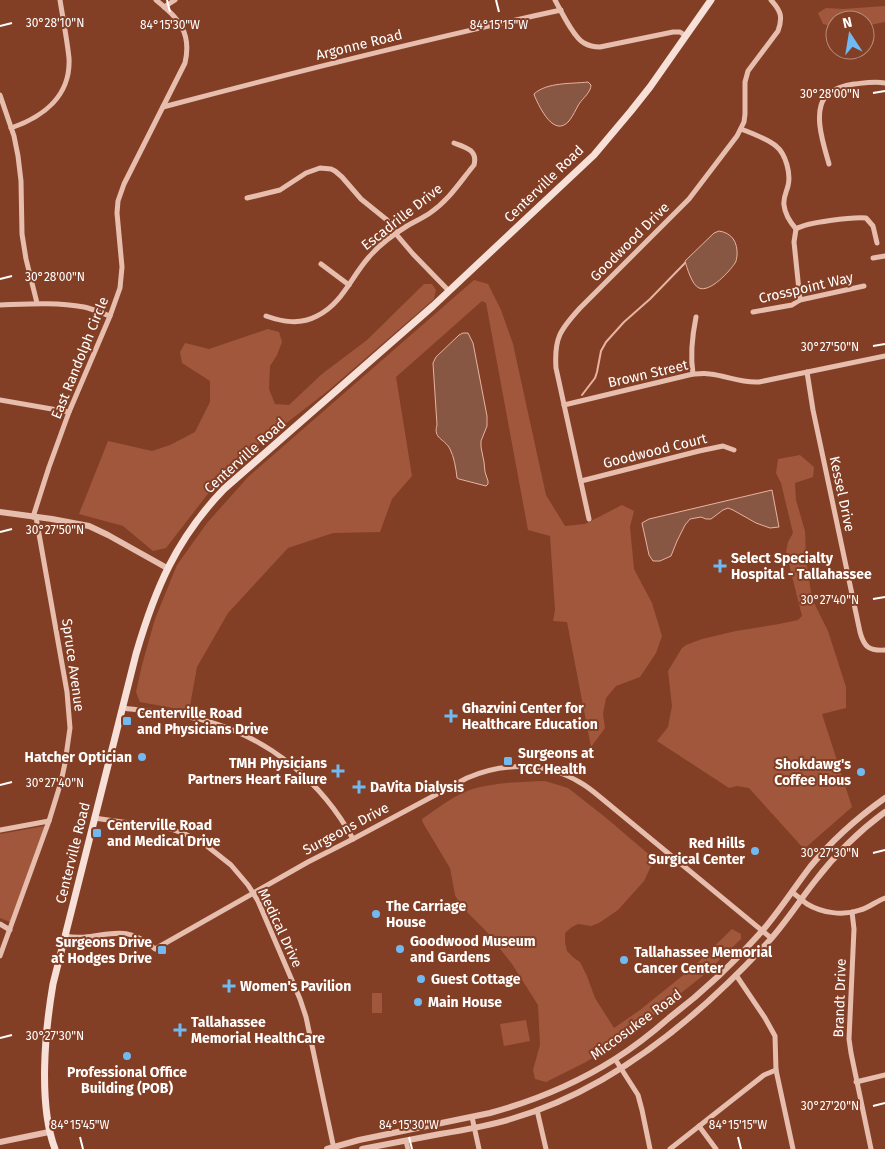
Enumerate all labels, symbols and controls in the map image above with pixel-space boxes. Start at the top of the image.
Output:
north arrow [825,10,875,60]
text: N [841,13,854,32]
text: 30°28'10"N [26,16,84,30]
text: 84°15'30"W [140,18,200,32]
text: 84°15'15"W [470,18,528,32]
street label: Argonne Road [314,26,404,64]
text: 30°28'00"N [800,87,860,101]
street label: Centerville Road [501,142,587,226]
street label: Escadrille Drive [358,180,446,254]
street label: Goodwood Drive [587,199,673,285]
street label: Crosspoint Way [757,269,855,307]
text: 30°28'00"N [25,270,85,284]
street label: East Randolph Circle [48,294,112,422]
text: 30°27'50"N [801,340,859,354]
street label: Brown Street [606,356,691,391]
street label: Centerville Road [201,415,289,497]
street label: Goodwood Court [601,430,710,472]
street label: Kessel Drive [826,455,858,533]
text: 30°27'50"N [26,523,84,537]
place label: Select Specialty Hospital - Tallahassee [731,550,872,583]
marker: Select Specialty Hospital - Tallahassee [713,559,727,573]
text: 30°27'40"N [801,593,859,607]
street label: Spruce Avenue [58,617,88,713]
place label: Ghazvini Center for Healthcare Education [462,700,598,733]
place label: Centerville Road and Physicians Drive [137,705,269,738]
marker: Ghazvini Center for Healthcare Education [444,709,458,723]
marker: Centerville Road and Physicians Drive [121,715,133,727]
place label: Surgeons at TCC Health [518,745,595,778]
place label: Hatcher Optician [25,749,132,766]
marker: Hatcher Optician [136,751,148,763]
place label: TMH Physicians Partners Heart Failure [188,755,327,788]
marker: Surgeons at TCC Health [502,755,514,767]
place label: Shokdawg's Coffee Hous [774,756,851,789]
marker: TMH Physicians Partners Heart Failure [331,764,345,778]
marker: Shokdawg's Coffee Hous [855,766,867,778]
text: 30°27'40"N [26,776,84,790]
place label: DaVita Dialysis [370,779,464,796]
marker: DaVita Dialysis [352,780,366,794]
street label: Surgeons Drive [300,799,392,859]
street label: Centerville Road [52,801,94,905]
place label: Centerville Road and Medical Drive [107,817,221,850]
marker: Centerville Road and Medical Drive [91,827,103,839]
place label: Red Hills Surgical Center [648,835,745,868]
marker: Red Hills Surgical Center [749,845,761,857]
text: 30°27'30"N [801,846,859,860]
street label: Medical Drive [254,886,306,970]
place label: The Carriage House [386,898,466,931]
marker: The Carriage House [370,908,382,920]
place label: Goodwood Museum and Gardens [410,933,536,966]
place label: Surgeons Drive at Hodges Drive [51,934,152,967]
marker: Goodwood Museum and Gardens [394,943,406,955]
marker: Surgeons Drive at Hodges Drive [156,944,168,956]
place label: Tallahassee Memorial Cancer Center [634,944,773,977]
marker: Tallahassee Memorial Cancer Center [618,954,630,966]
street label: Brandt Drive [830,958,850,1038]
place label: Guest Cottage [431,971,521,988]
marker: Guest Cottage [415,973,427,985]
place label: Women's Pavilion [240,978,351,995]
marker: Women's Pavilion [222,979,236,993]
street label: Miccosukee Road [587,986,685,1064]
place label: Main House [428,994,502,1011]
marker: Main House [412,996,424,1008]
place label: Tallahassee Memorial HealthCare [191,1014,325,1047]
marker: Tallahassee Memorial HealthCare [173,1023,187,1037]
text: 30°27'30"N [26,1029,84,1043]
marker: Professional Office Building (POB) [121,1050,133,1062]
place label: Professional Office Building (POB) [67,1064,187,1097]
text: 30°27'20"N [801,1099,859,1113]
text: 84°15'45"W [51,1118,110,1132]
text: 84°15'30"W [379,1118,439,1132]
text: 84°15'15"W [709,1118,767,1132]

